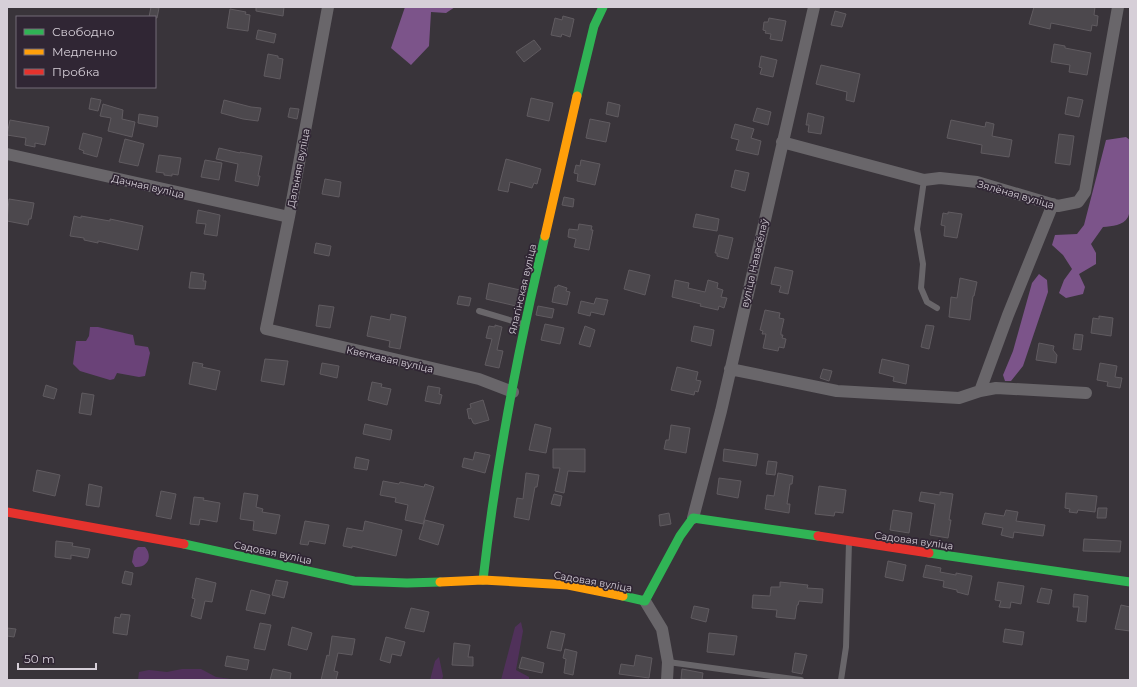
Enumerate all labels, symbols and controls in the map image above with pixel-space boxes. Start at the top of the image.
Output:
legend [16,16,156,88]
text: Свободно [52,24,115,39]
text: Медленно [52,44,118,59]
text: Пробка [52,64,100,79]
street label: Дальняя вуліца [284,127,313,209]
street label: Дачная вуліца [110,172,185,201]
street label: Зялёная вуліца [976,177,1056,212]
street label: вуліца Навасёлаў [738,217,771,309]
street label: Ялагінская вуліца [506,242,539,336]
street label: Кветкавая вуліца [345,343,435,376]
street label: Садовая вуліца [874,529,954,552]
street label: Садовая вуліца [233,538,313,567]
street label: Садовая вуліца [553,568,633,595]
scale bar [18,645,96,671]
text: 50 m [24,651,55,666]

